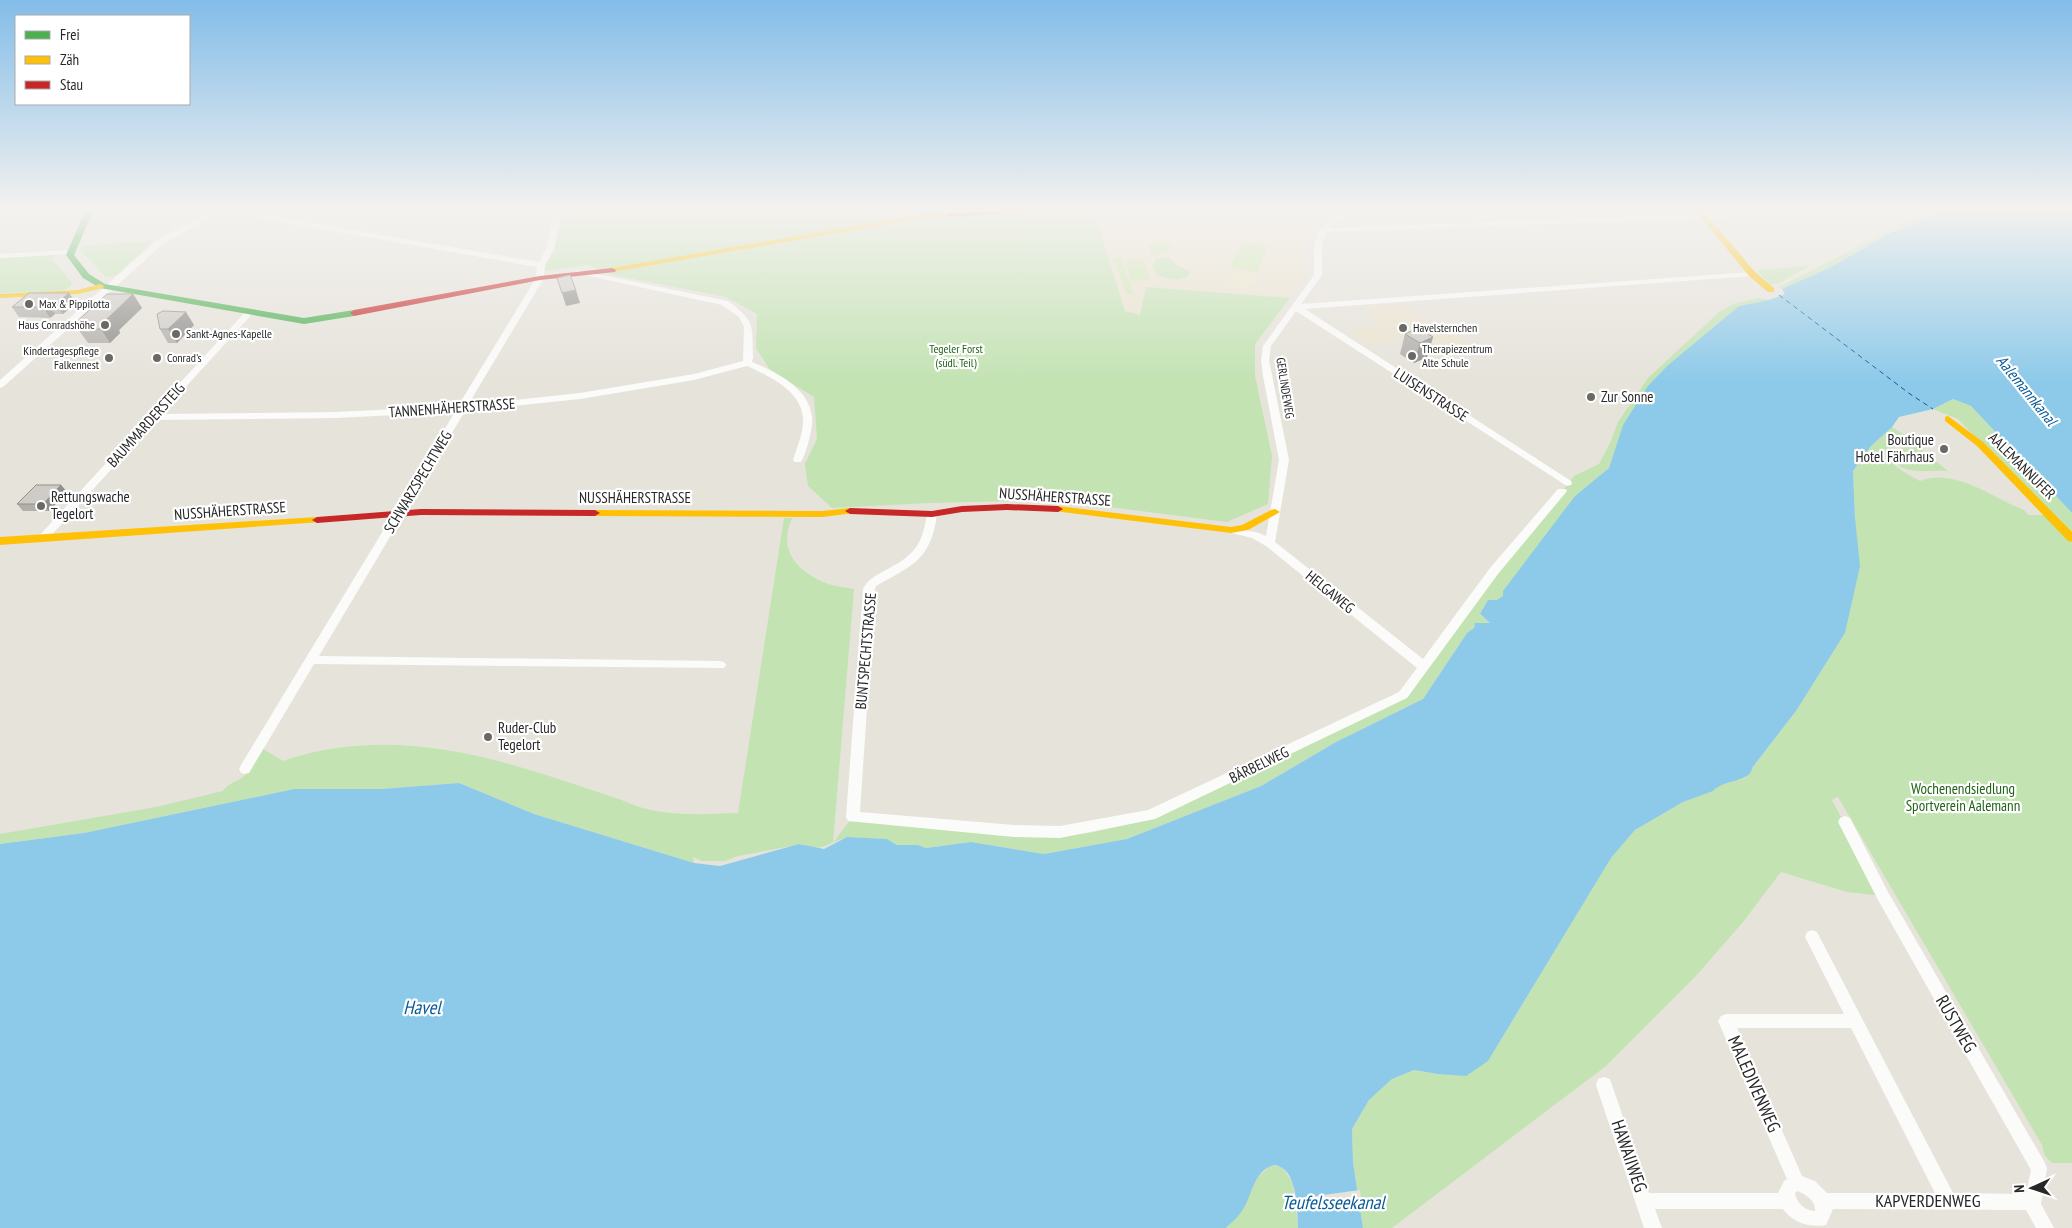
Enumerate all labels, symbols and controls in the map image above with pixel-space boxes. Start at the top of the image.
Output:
legend [15,15,190,105]
text: Frei [60,25,80,44]
text: Zäh [60,50,79,69]
text: Stau [60,75,83,94]
place label: Max & Pippilotta [39,296,110,311]
marker: Max & Pippilotta [23,298,35,310]
place label: Haus Conradshöhe [18,317,95,332]
marker: Haus Conradshöhe [99,319,111,331]
place label: Havelsternchen [1413,320,1477,335]
marker: Havelsternchen [1397,322,1409,334]
place label: Sankt-Agnes-Kapelle [186,326,272,341]
marker: Sankt-Agnes-Kapelle [170,328,182,340]
park label: Tegeler Forst (südl. Teil) [929,341,983,370]
place label: Therapiezentrum Alte Schule [1422,341,1493,370]
place label: Kindertagespflege Falkennest [23,343,100,372]
place label: Conrad's [167,350,202,365]
marker: Therapiezentrum Alte Schule [1406,350,1418,362]
water label: Aalemannkanal [1993,351,2062,430]
marker: Kindertagespflege Falkennest [103,352,115,364]
marker: Conrad's [151,352,163,364]
street label: GERLINDEWEG [1273,356,1298,420]
street label: LUISENSTRASSE [1391,364,1472,426]
street label: BAUMMARDERSTEIG [103,378,189,471]
place label: Zur Sonne [1601,387,1653,406]
marker: Zur Sonne [1585,391,1597,403]
street label: TANNENHÄHERSTRASSE [388,394,516,421]
street label: SCHWARZSPECHTWEG [379,427,456,537]
street label: AALEMANNUFER [1985,428,2060,503]
place label: Boutique Hotel Fährhaus [1856,430,1934,466]
marker: Boutique Hotel Fährhaus [1938,443,1950,455]
street label: NUSSHÄHERSTRASSE [999,483,1112,510]
place label: Rettungswache Tegelort [51,487,130,523]
street label: NUSSHÄHERSTRASSE [579,488,691,507]
street label: NUSSHÄHERSTRASSE [173,497,286,524]
marker: Rettungswache Tegelort [35,500,47,512]
street label: HELGAWEG [1302,566,1359,617]
street label: BUNTSPECHTSTRASSE [851,592,880,710]
place label: Ruder-Club Tegelort [498,718,556,754]
marker: Ruder-Club Tegelort [482,731,494,743]
street label: BÄRBELWEG [1226,742,1292,787]
park label: Wochenendsiedlung Sportverein Aalemann [1906,779,2020,815]
street label: RUSTWEG [1931,991,1982,1057]
water label: Havel [403,995,442,1019]
street label: MALEDIVENWEG [1723,1032,1786,1136]
street label: HAWAIIWEG [1606,1117,1653,1195]
north arrow [2007,1163,2057,1213]
text: N [2010,1184,2028,1193]
street label: KAPVERDENWEG [1875,1189,1981,1212]
water label: Teufelsseekanal [1281,1190,1386,1214]

